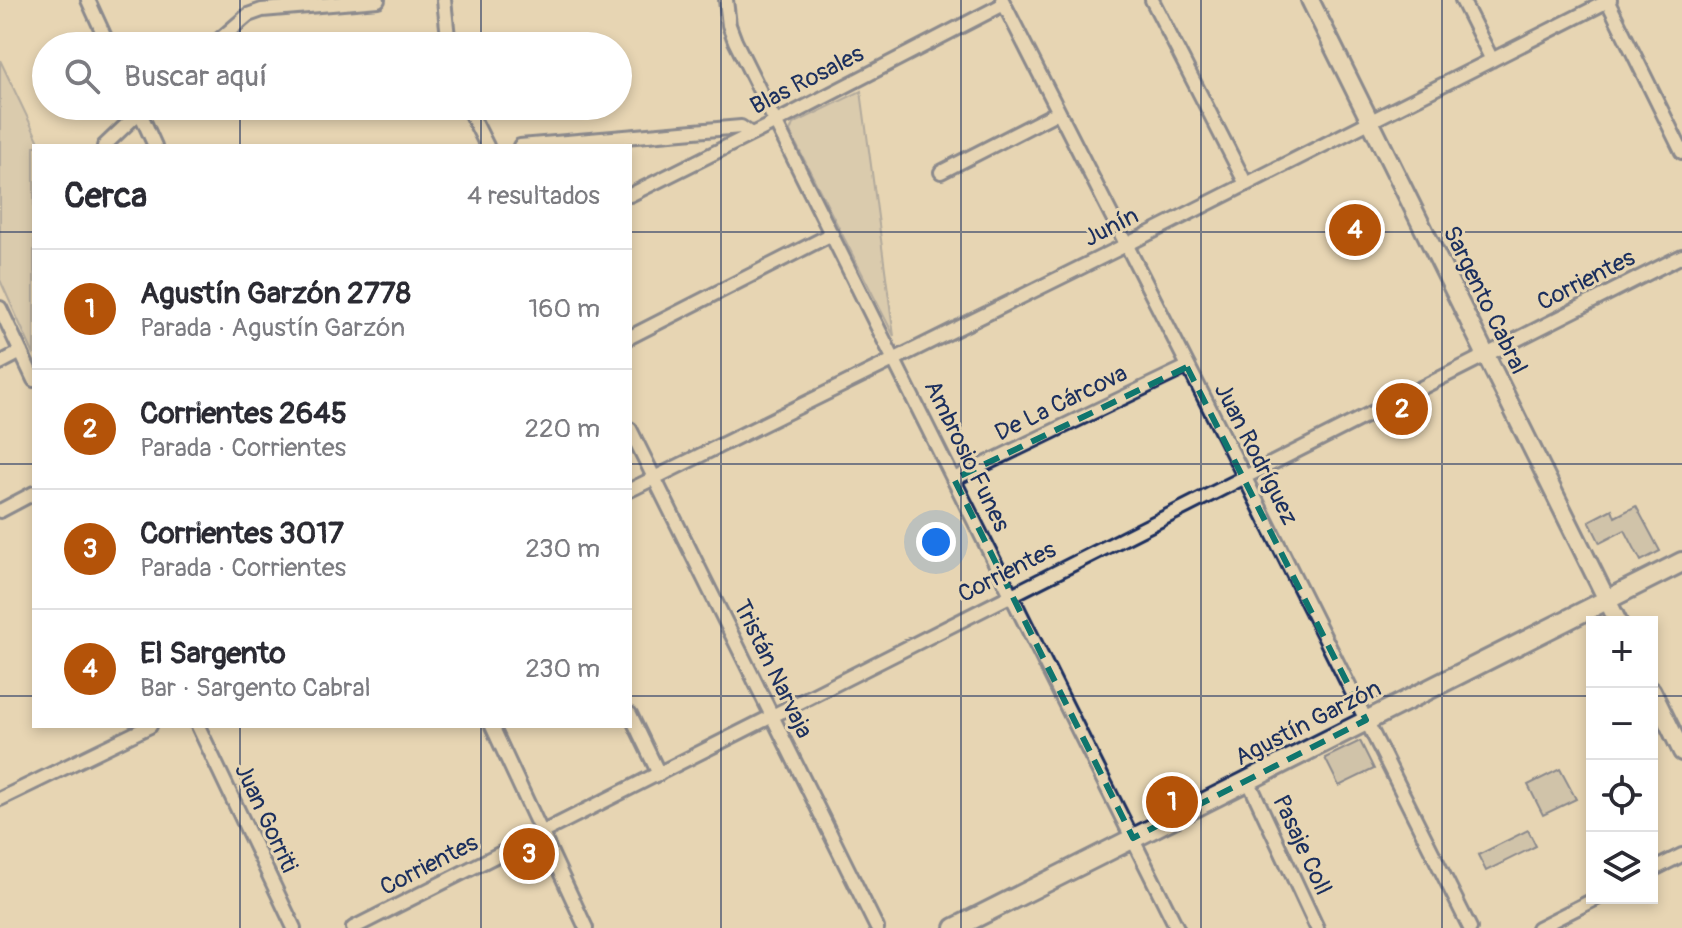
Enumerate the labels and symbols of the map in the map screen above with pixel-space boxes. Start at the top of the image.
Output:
street label: Blas Rosales [745,39,869,121]
pin: 4 [1329,200,1381,260]
street label: Junín [1079,201,1143,253]
street label: Sargento Cabral [1437,221,1533,379]
street label: Corrientes [1532,243,1640,317]
street label: De La Cárcova [990,358,1132,448]
street label: Ambrosio Funes [918,376,1016,537]
street label: Juan Rodríguez [1208,378,1304,530]
pin: 2 [1376,379,1428,439]
your location [916,522,956,562]
street label: Corrientes [953,535,1061,609]
street label: Tristán Narvaja [727,595,819,743]
street label: Agustín Garzón [1230,674,1386,772]
street label: Juan Gorriti [228,759,304,877]
pin: 1 [1146,772,1198,832]
street label: Pasaje Coll [1266,790,1338,900]
pin: 3 [503,824,555,884]
street label: Corrientes [375,828,483,902]

